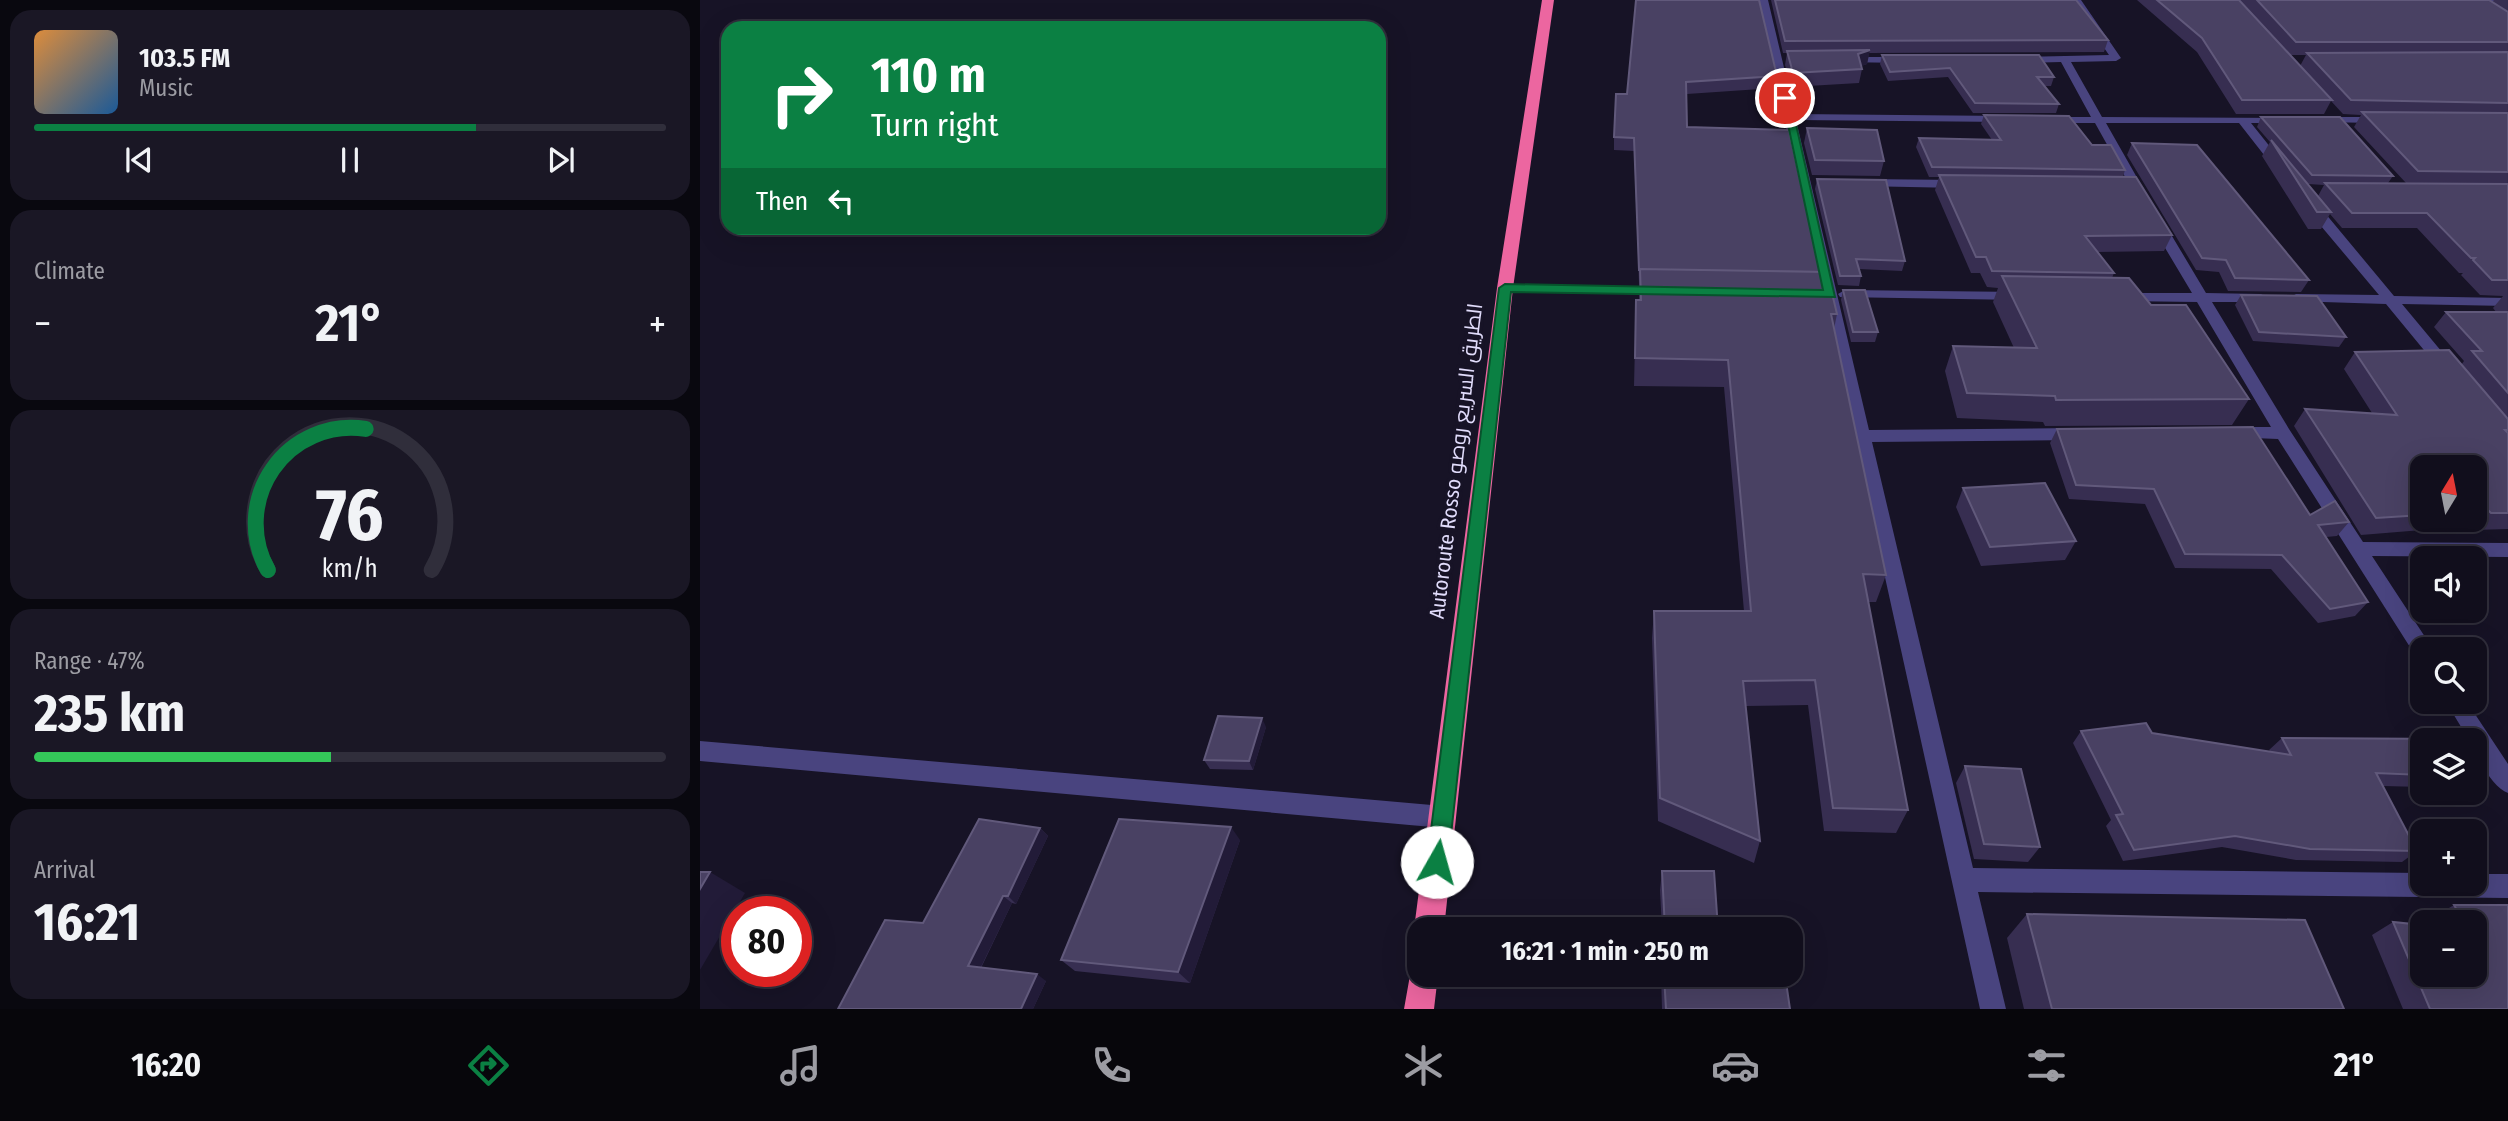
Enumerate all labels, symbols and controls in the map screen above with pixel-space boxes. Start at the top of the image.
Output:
text: 103.5 FM [139,43,230,74]
text: 110 m [871,46,986,105]
icon: right [756,49,847,140]
pin [1755,68,1815,128]
text: Music [139,74,193,102]
icon: arrive [1766,79,1804,117]
text: Turn right [871,106,998,144]
icon: previous [120,141,158,179]
icon: pause [331,141,369,179]
icon: next [542,141,580,179]
icon: left [822,182,860,220]
text: Then [756,186,808,217]
text: Climate [34,257,105,285]
text: 21° [315,292,385,355]
text: − [34,301,51,347]
text: + [649,301,666,347]
street label: Autoroute Rosso الطريق السريع روصو [1424,302,1489,620]
north arrow [2410,455,2487,532]
map controls [2410,455,2487,987]
text: 76 [316,473,384,560]
button: sound [2410,546,2487,623]
text: km/h [322,554,378,584]
button: search [2410,637,2487,714]
text: Range · 47% [34,647,145,675]
text: 235 km [34,682,185,745]
button: layers [2410,728,2487,805]
button: + [2410,819,2487,896]
position arrow [1400,825,1474,899]
text: Arrival [34,856,95,884]
text: 16:21 [34,891,140,954]
speed limit sign: 80 [721,896,812,987]
button: − [2410,910,2487,987]
text: 16:21 · 1 min · 250 m [1501,936,1709,967]
icon: directions [464,1041,513,1090]
icon: music [776,1041,825,1090]
icon: phone [1087,1041,1136,1090]
icon: climate [1399,1041,1448,1090]
icon: car [1711,1041,1760,1090]
icon: filters [2022,1041,2071,1090]
text: 16:20 [131,1046,201,1084]
text: 21° [2334,1046,2377,1084]

